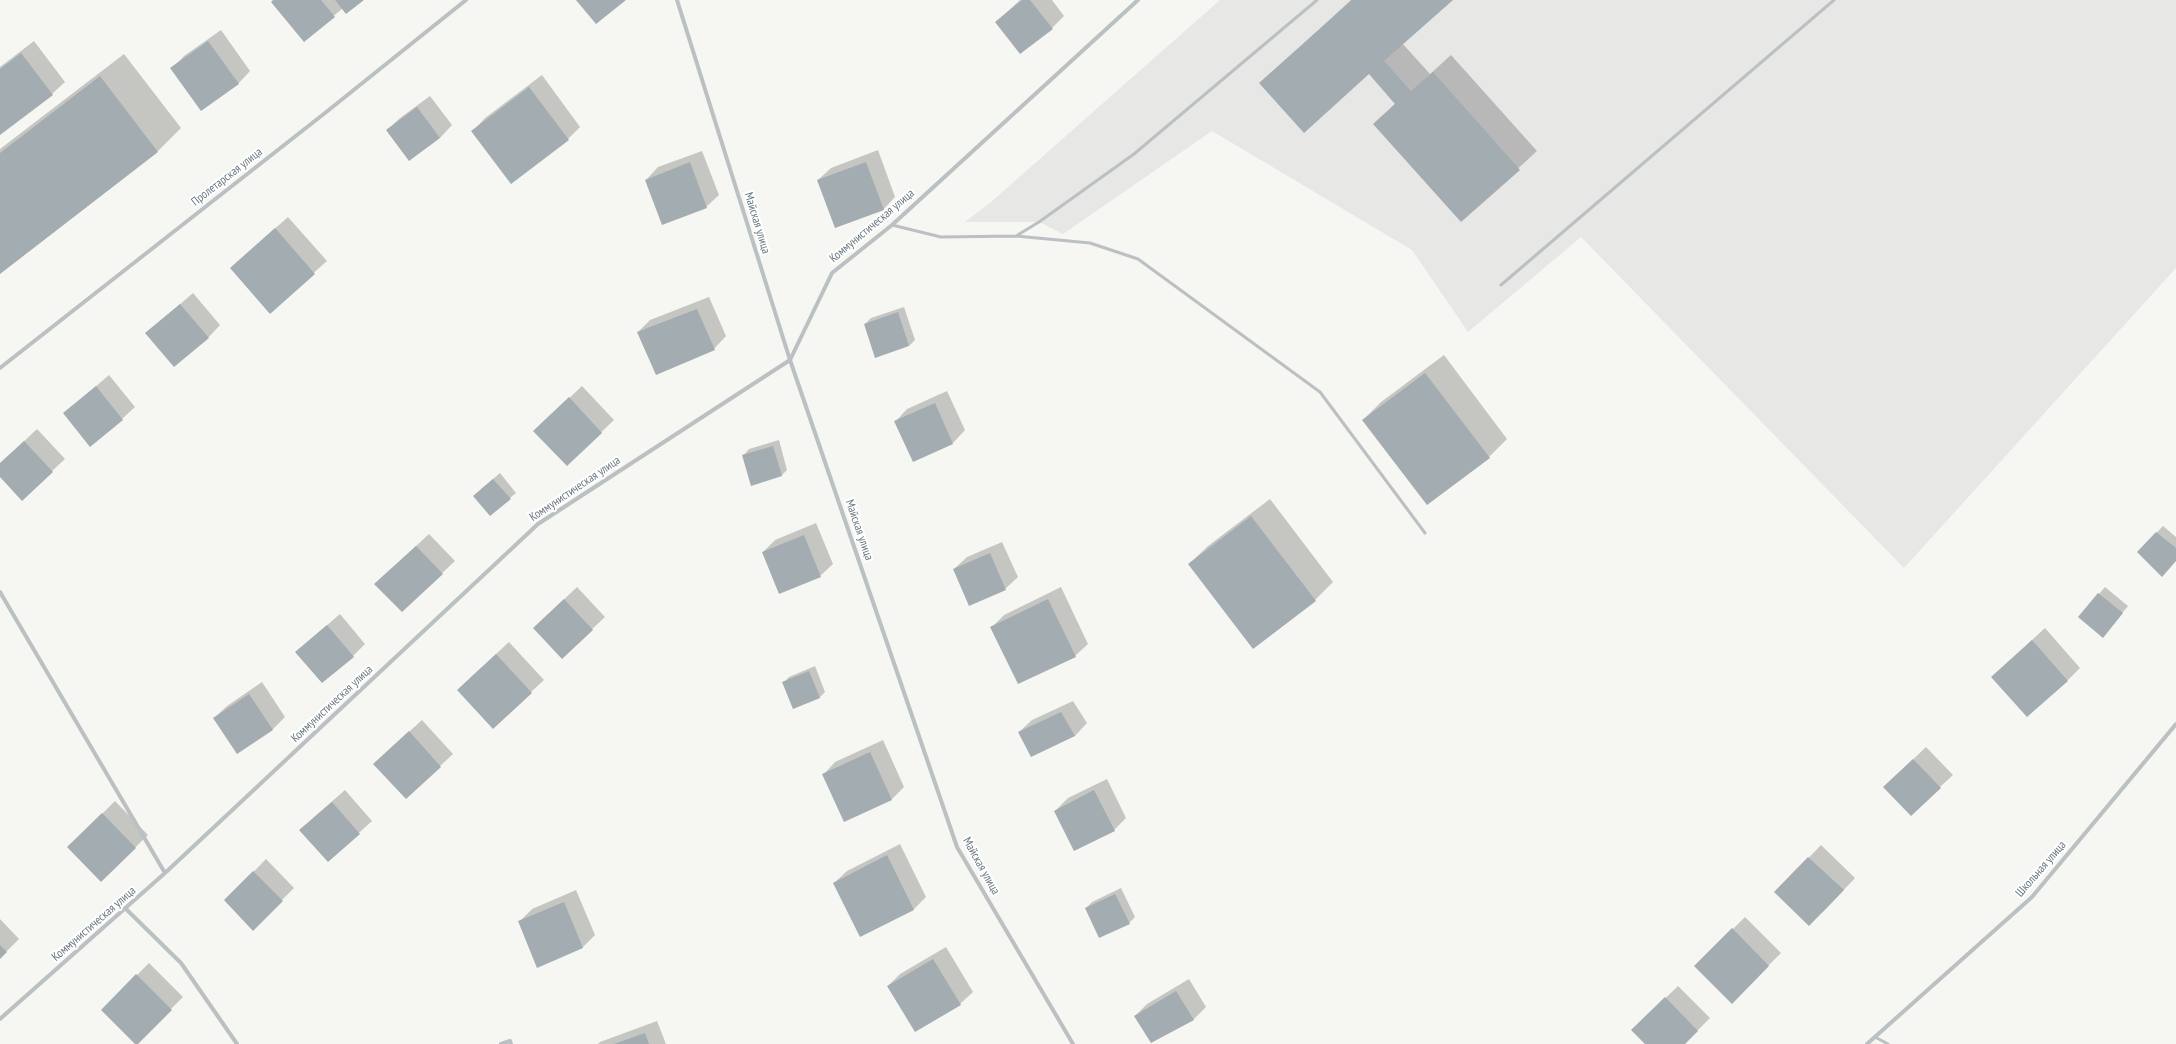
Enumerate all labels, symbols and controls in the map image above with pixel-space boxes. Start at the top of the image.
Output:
street label: Пролетарская улица [189,145,265,209]
street label: Коммунистическая улица [827,186,917,266]
street label: Майская улица [741,191,773,255]
street label: Коммунистическая улица [527,453,623,525]
street label: Майская улица [842,498,876,562]
street label: Коммунистическая улица [288,662,376,746]
street label: Майская улица [959,835,1003,897]
street label: Школьная улица [2013,838,2069,900]
street label: Коммунистическая улица [49,884,139,964]

